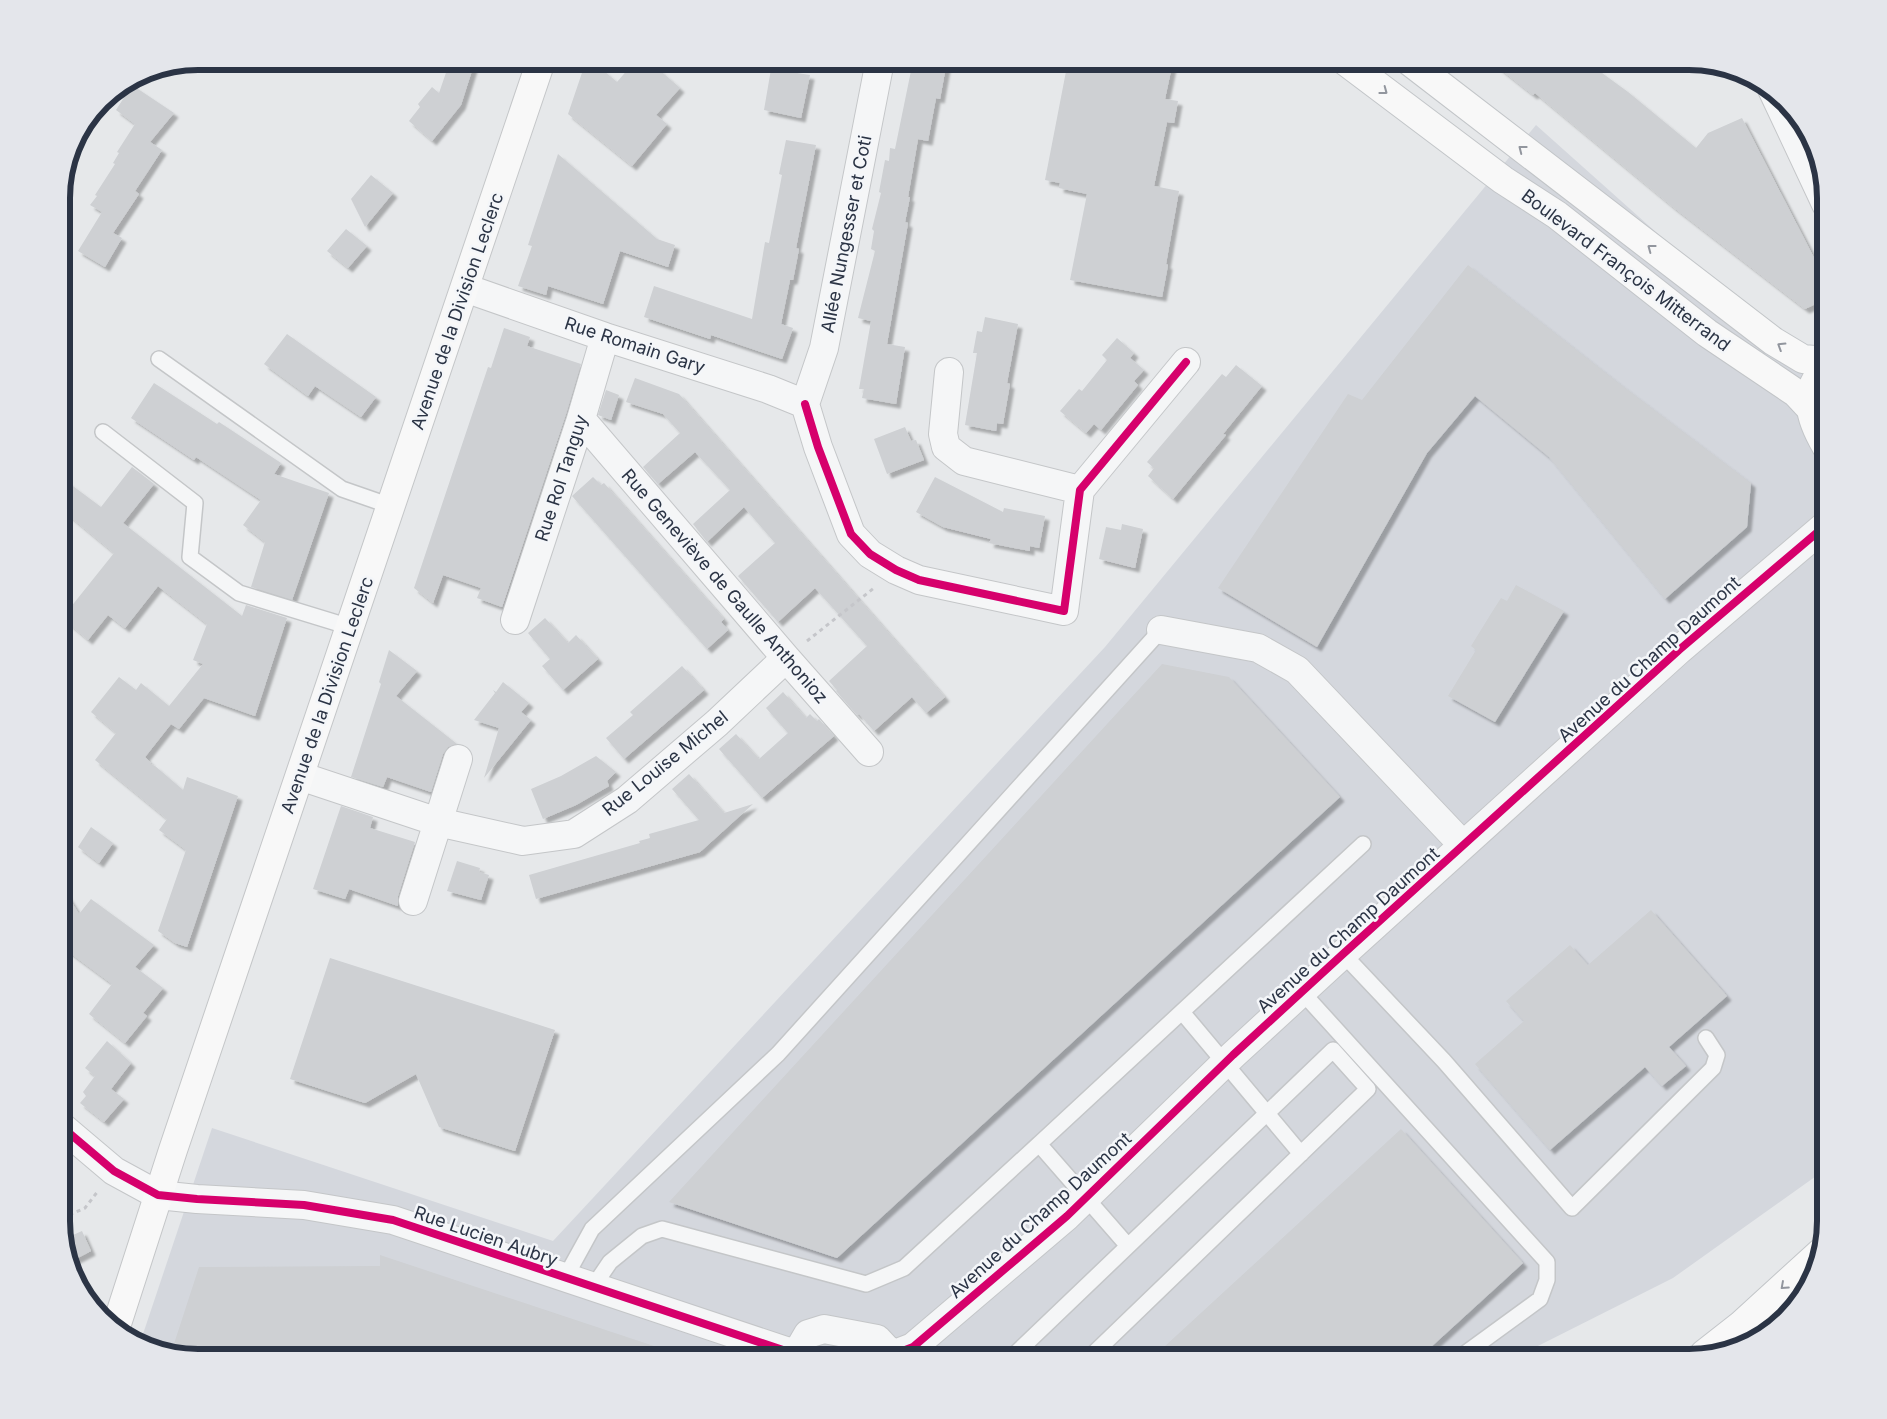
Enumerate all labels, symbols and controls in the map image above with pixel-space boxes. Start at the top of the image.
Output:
one-way arrow [1378,85,1388,94]
street label: Allée Nungesser et Coti [817,134,875,334]
one-way arrow [1518,146,1528,155]
street label: Boulevard François Mitterrand [1517,185,1735,355]
street label: Avenue de la Division Leclerc [407,190,507,432]
one-way arrow [1647,245,1657,254]
street label: Rue Romain Gary [562,312,708,378]
one-way arrow [1777,343,1786,352]
street label: Rue Rol Tanguy [531,412,591,544]
street label: Rue Geneviève de Gaulle Anthonioz [618,465,832,707]
street label: Avenue du Champ Daumont [1554,572,1744,746]
street label: Avenue de la Division Leclerc [277,574,377,816]
street label: Rue Louise Michel [598,706,732,820]
street label: Avenue du Champ Daumont [1253,843,1443,1017]
street label: Avenue du Champ Daumont [945,1128,1135,1302]
street label: Rue Lucien Aubry [411,1202,561,1270]
one-way arrow [1781,1280,1790,1289]

